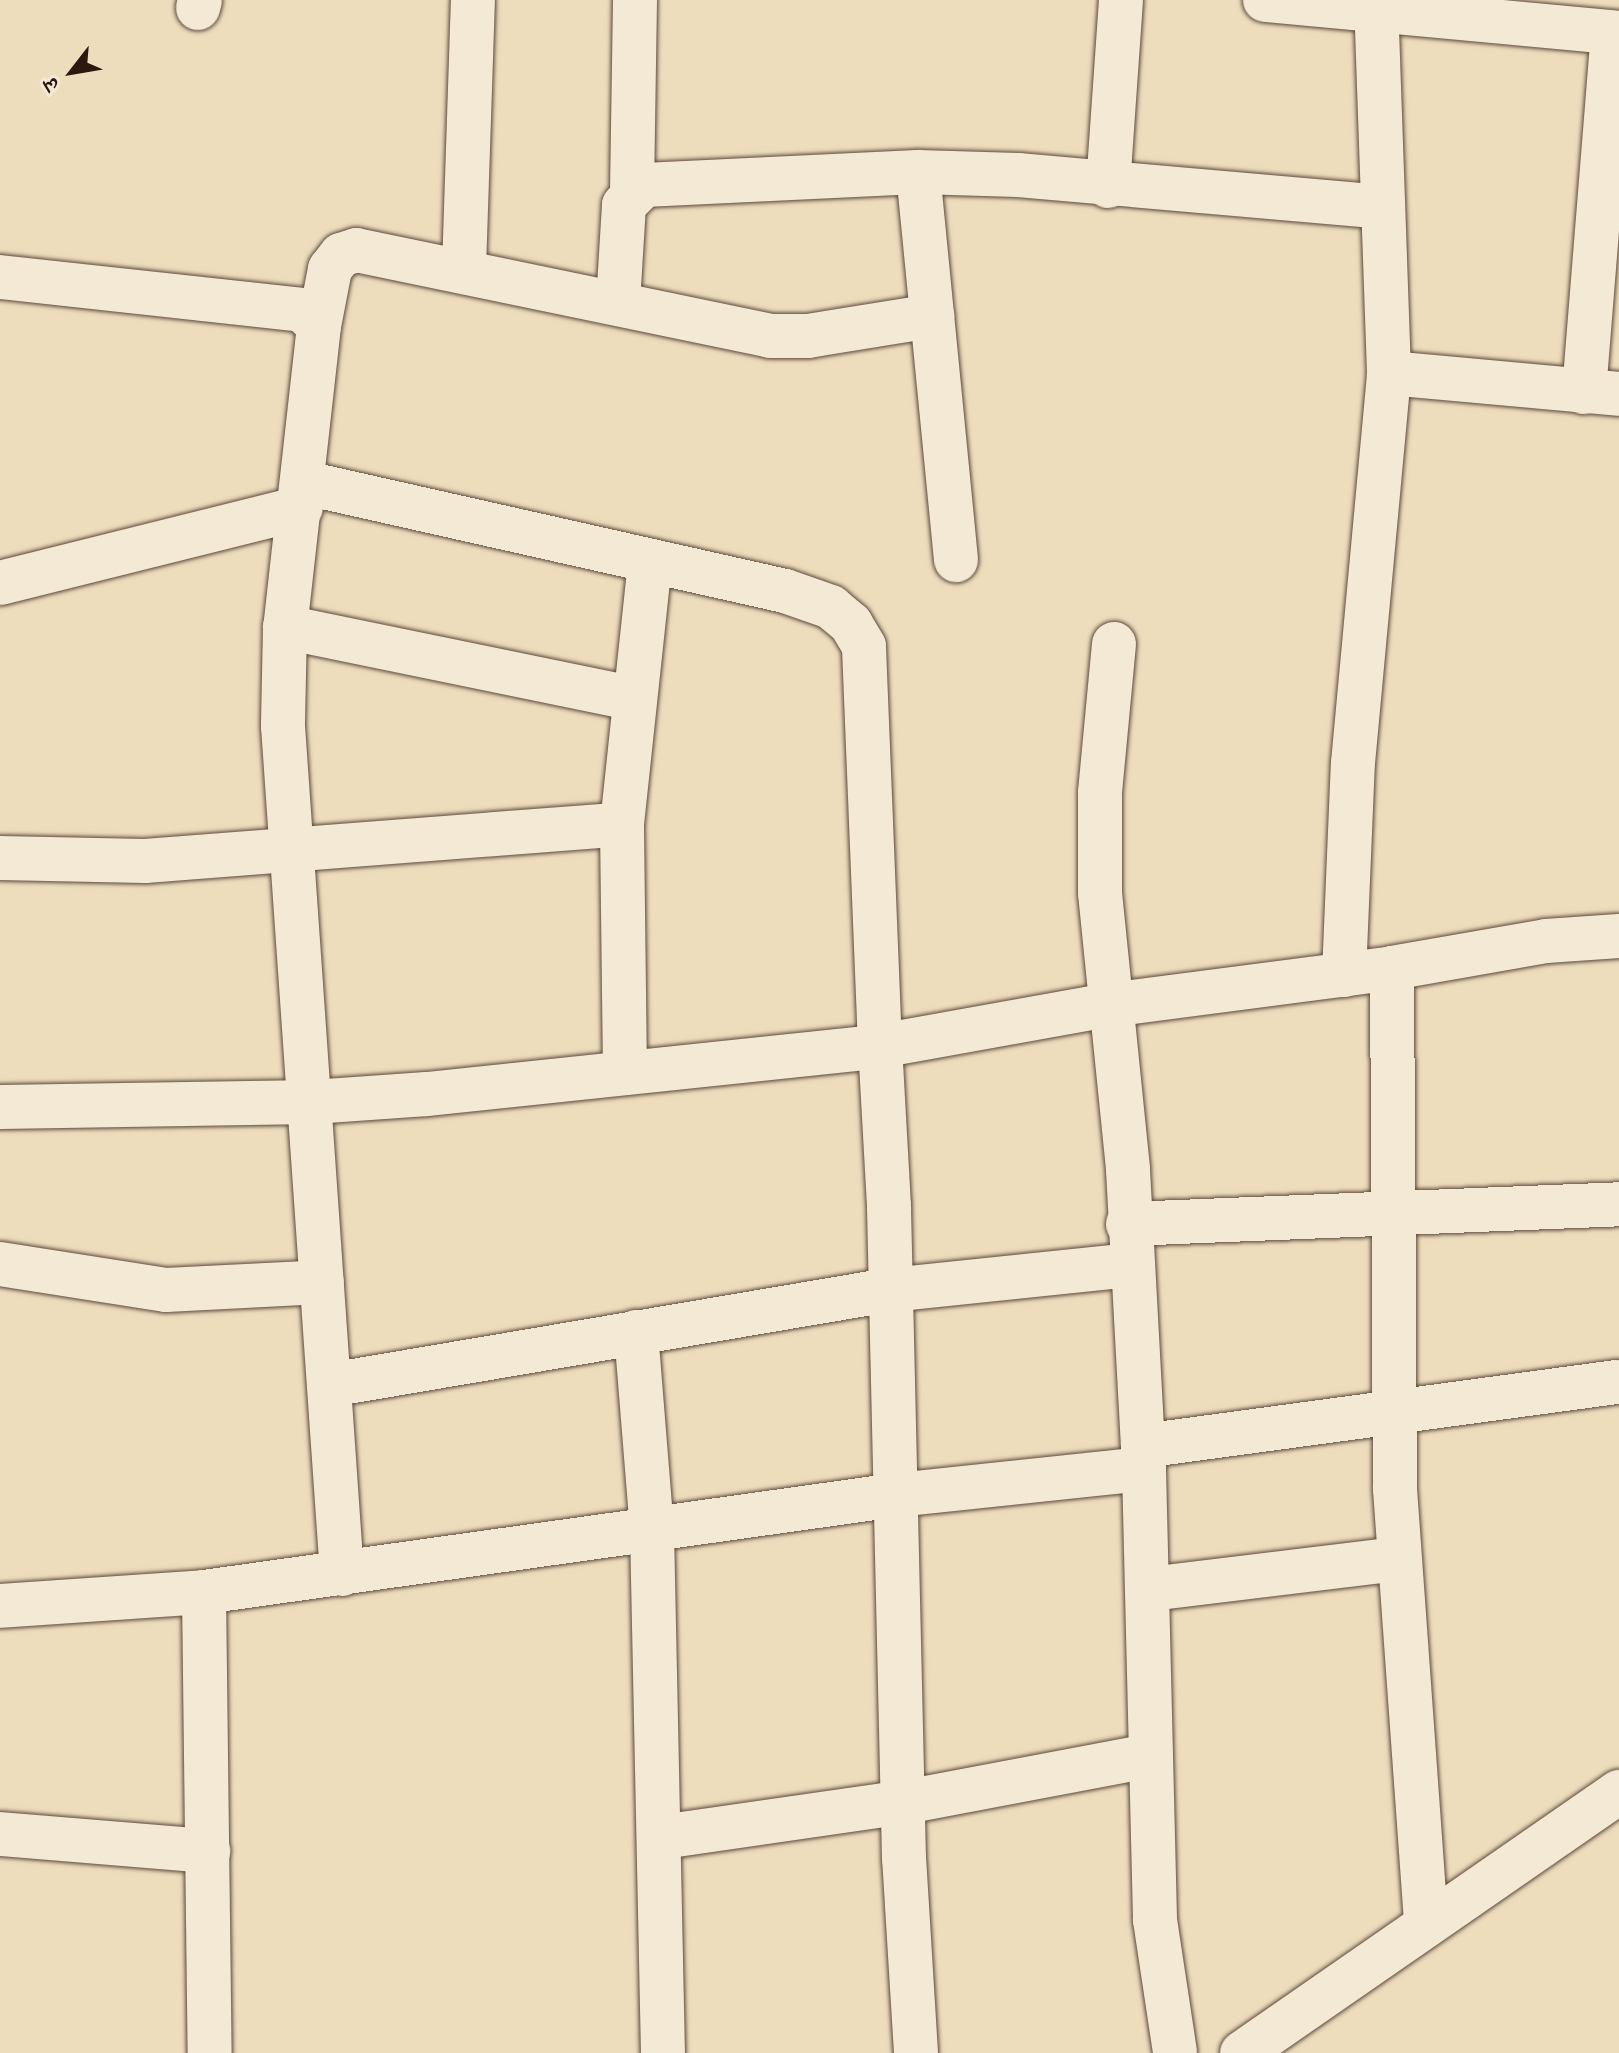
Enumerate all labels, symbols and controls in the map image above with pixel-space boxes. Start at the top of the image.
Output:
north arrow [32,32,112,112]
text: उ [37,73,65,96]

